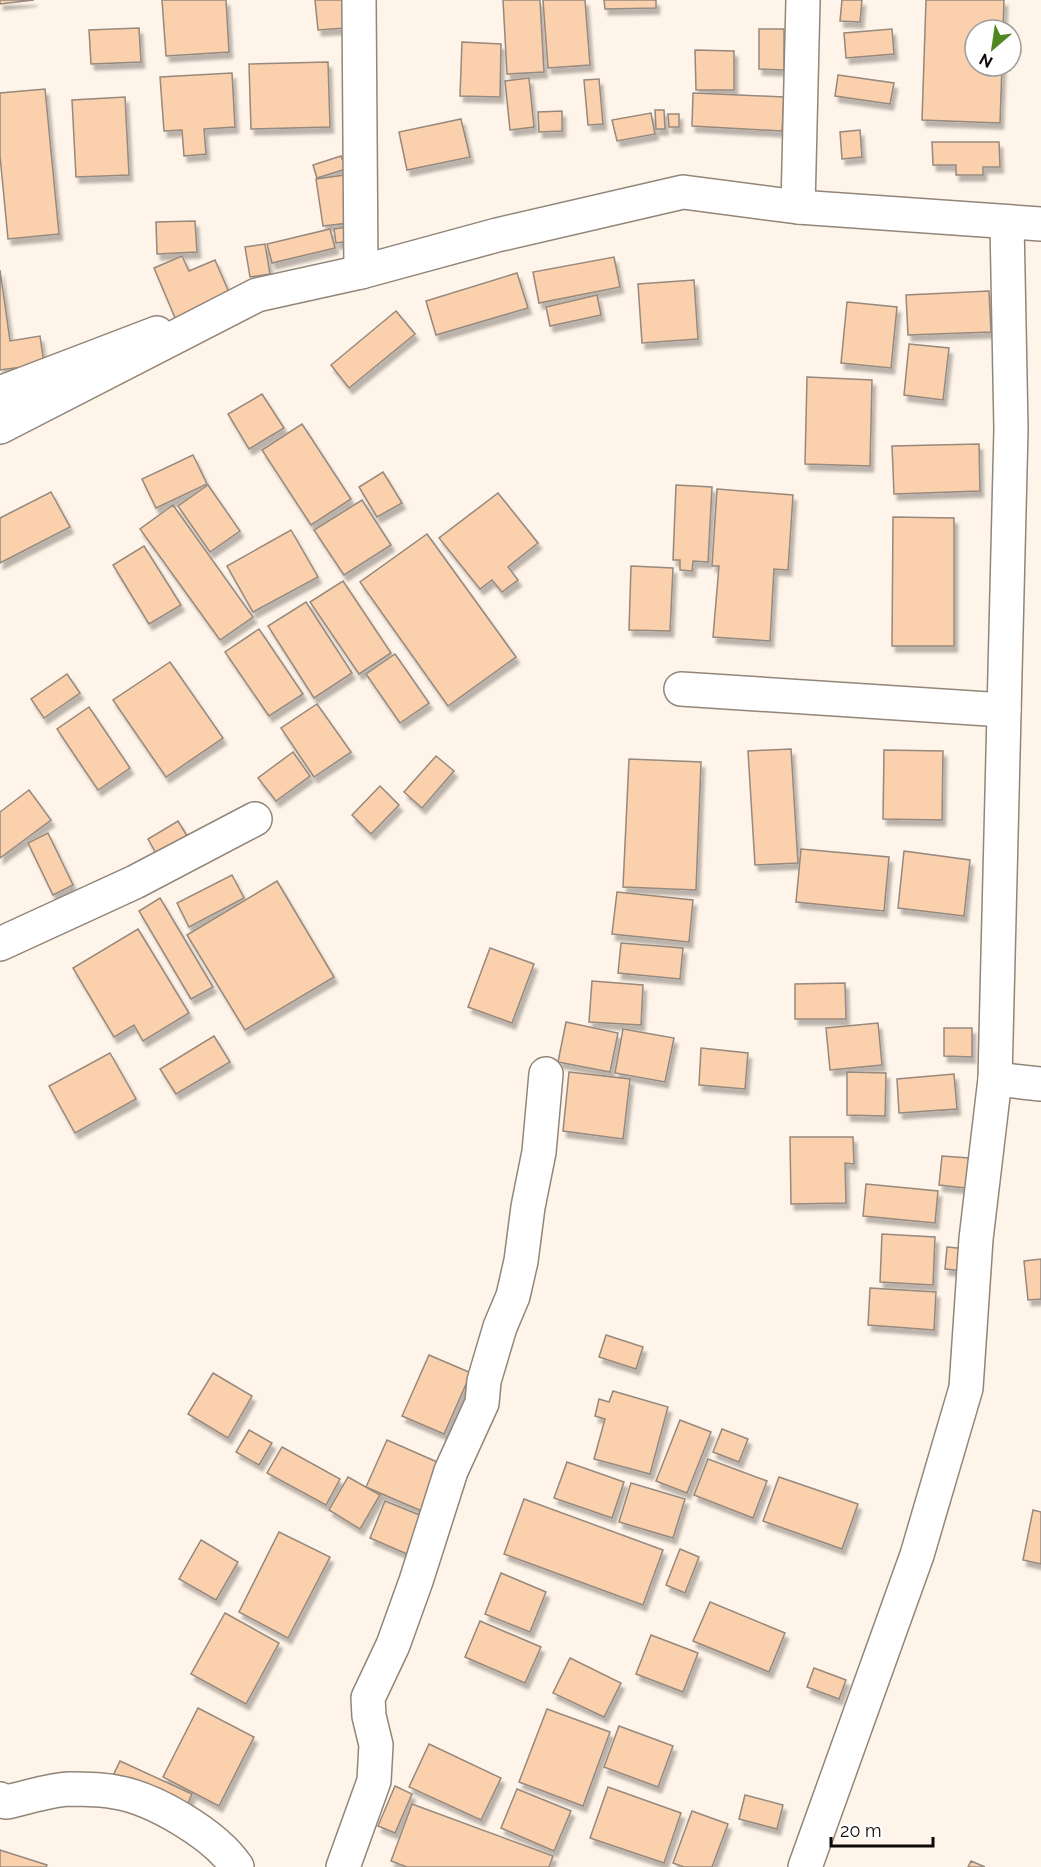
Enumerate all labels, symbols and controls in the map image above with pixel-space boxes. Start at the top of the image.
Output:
north arrow [963,18,1023,78]
text: N [976,49,996,72]
scale bar [831,1810,933,1848]
text: 20 m [840,1820,882,1841]

